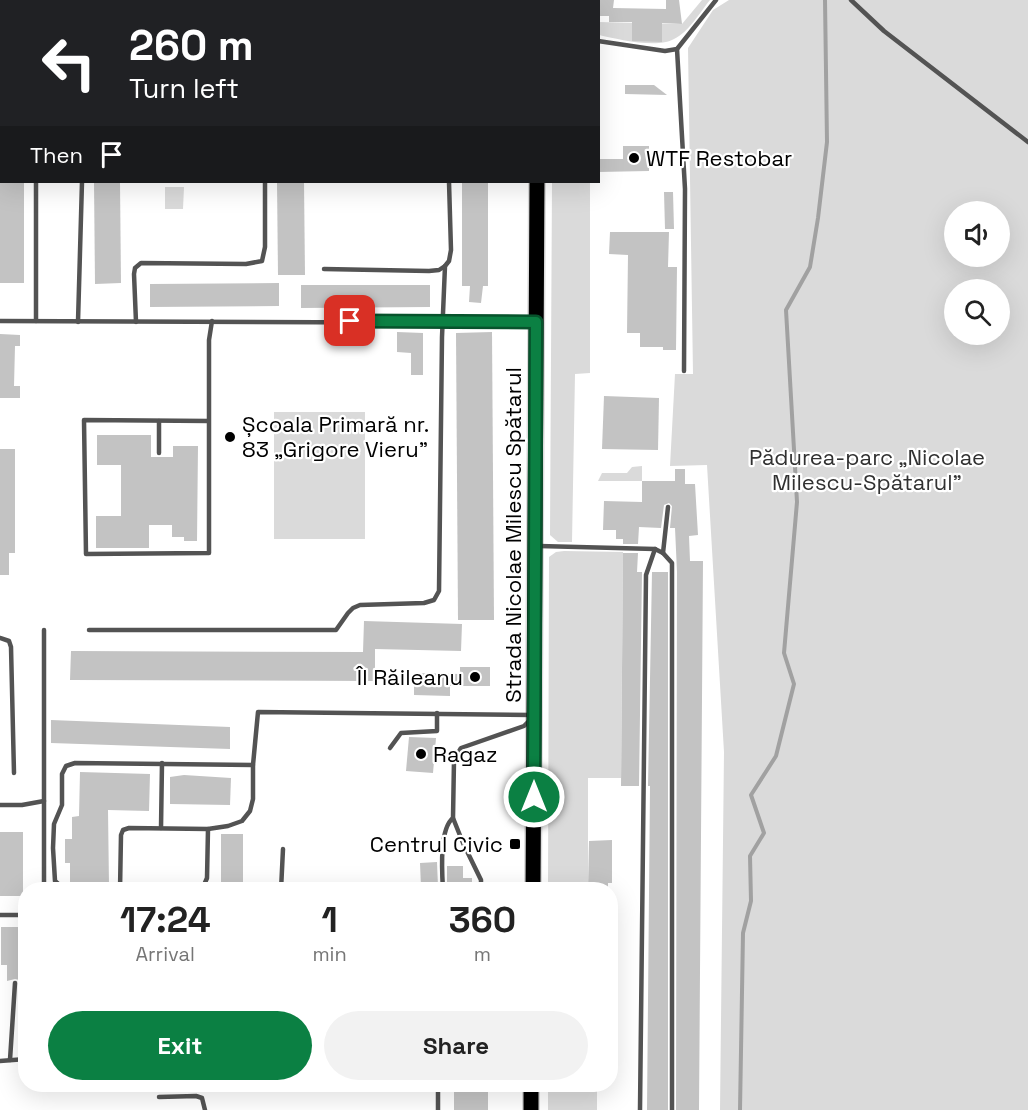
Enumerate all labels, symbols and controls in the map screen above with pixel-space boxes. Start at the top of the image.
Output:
text: 260 m [129,19,254,72]
icon: left [30,24,108,102]
text: Turn left [129,71,239,106]
icon: arrive [95,138,128,171]
text: Then [30,141,83,169]
place label: WTF Restobar [646,144,792,172]
marker: WTF Restobar [627,151,641,165]
map controls [944,201,1010,345]
button: sound [944,201,1010,267]
button: search [944,279,1010,345]
pin [324,295,375,346]
icon: arrive [333,304,366,337]
street label: Strada Nicolae Milescu Spătarul [499,367,527,703]
place label: Școala Primară nr. 83 „Grigore Vieru” [242,410,429,463]
marker: Școala Primară nr. 83 „Grigore Vieru” [223,430,237,444]
park label: Pădurea-parc „Nicolae Milescu-Spătarul” [749,443,985,496]
place label: ÎI Răileanu [355,663,463,691]
marker: ÎI Răileanu [468,670,482,684]
place label: Ragaz [433,740,497,768]
marker: Ragaz [414,747,428,761]
position arrow [502,765,566,829]
place label: Centrul Civic [370,830,503,858]
marker: Centrul Civic [508,837,522,851]
text: 17:24 [120,897,211,943]
text: 1 [321,897,338,943]
text: 360 [449,897,516,943]
text: Arrival [135,941,195,967]
text: min [312,941,347,967]
text: m [474,941,491,967]
button: Exit [48,1011,312,1080]
button: Share [324,1011,588,1080]

